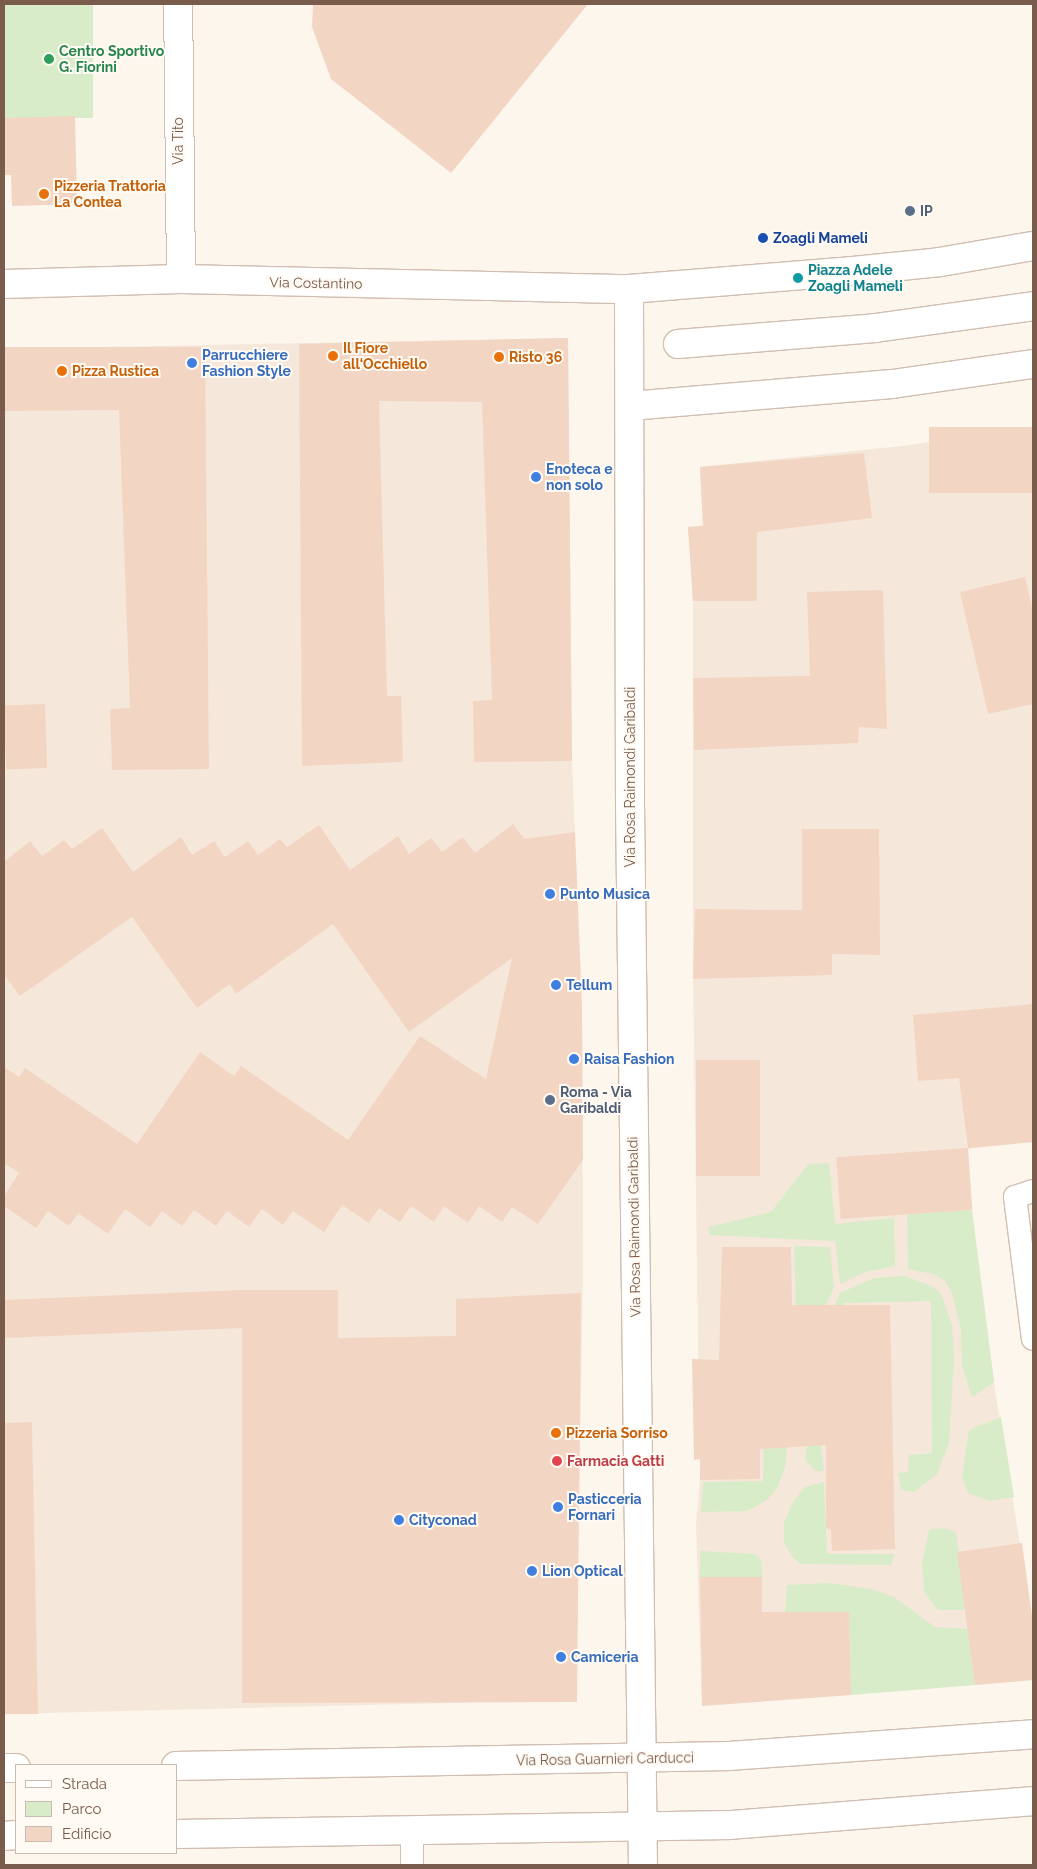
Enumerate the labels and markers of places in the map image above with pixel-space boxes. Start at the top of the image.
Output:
place label: Centro Sportivo G. Fiorini [59,43,164,75]
marker: Centro Sportivo G. Fiorini [43,53,55,65]
place label: Pizzeria Trattoria La Contea [54,178,166,210]
marker: Pizzeria Trattoria La Contea [38,188,50,200]
place label: IP [920,203,933,219]
marker: IP [904,205,916,217]
place label: Zoagli Mameli [773,230,868,246]
marker: Zoagli Mameli [757,232,769,244]
place label: Piazza Adele Zoagli Mameli [808,262,903,294]
marker: Piazza Adele Zoagli Mameli [792,272,804,284]
place label: Il Fiore all‘Occhiello [343,340,427,372]
place label: Parrucchiere Fashion Style [202,347,291,380]
place label: Risto 36 [509,349,562,365]
marker: Il Fiore all‘Occhiello [327,350,339,362]
marker: Risto 36 [493,351,505,363]
marker: Parrucchiere Fashion Style [186,357,198,369]
place label: Pizza Rustica [72,363,159,379]
marker: Pizza Rustica [56,365,68,377]
place label: Enoteca e non solo [546,461,613,494]
marker: Enoteca e non solo [530,471,542,483]
place label: Punto Musica [560,886,650,902]
marker: Punto Musica [544,888,556,900]
place label: Tellum [566,977,612,993]
marker: Tellum [550,979,562,991]
place label: Raisa Fashion [584,1051,674,1067]
marker: Raisa Fashion [568,1053,580,1065]
place label: Roma - Via Garibaldi [560,1084,632,1116]
marker: Roma - Via Garibaldi [544,1094,556,1106]
place label: Pizzeria Sorriso [566,1425,668,1441]
marker: Pizzeria Sorriso [550,1427,562,1439]
place label: Farmacia Gatti [567,1453,664,1469]
marker: Farmacia Gatti [551,1455,563,1467]
place label: Pasticceria Fornari [568,1491,642,1524]
marker: Pasticceria Fornari [552,1501,564,1513]
place label: Cityconad [409,1512,477,1528]
marker: Cityconad [393,1514,405,1526]
place label: Lion Optical [542,1563,623,1579]
marker: Lion Optical [526,1565,538,1577]
place label: Camiceria [571,1649,638,1665]
marker: Camiceria [555,1651,567,1663]

